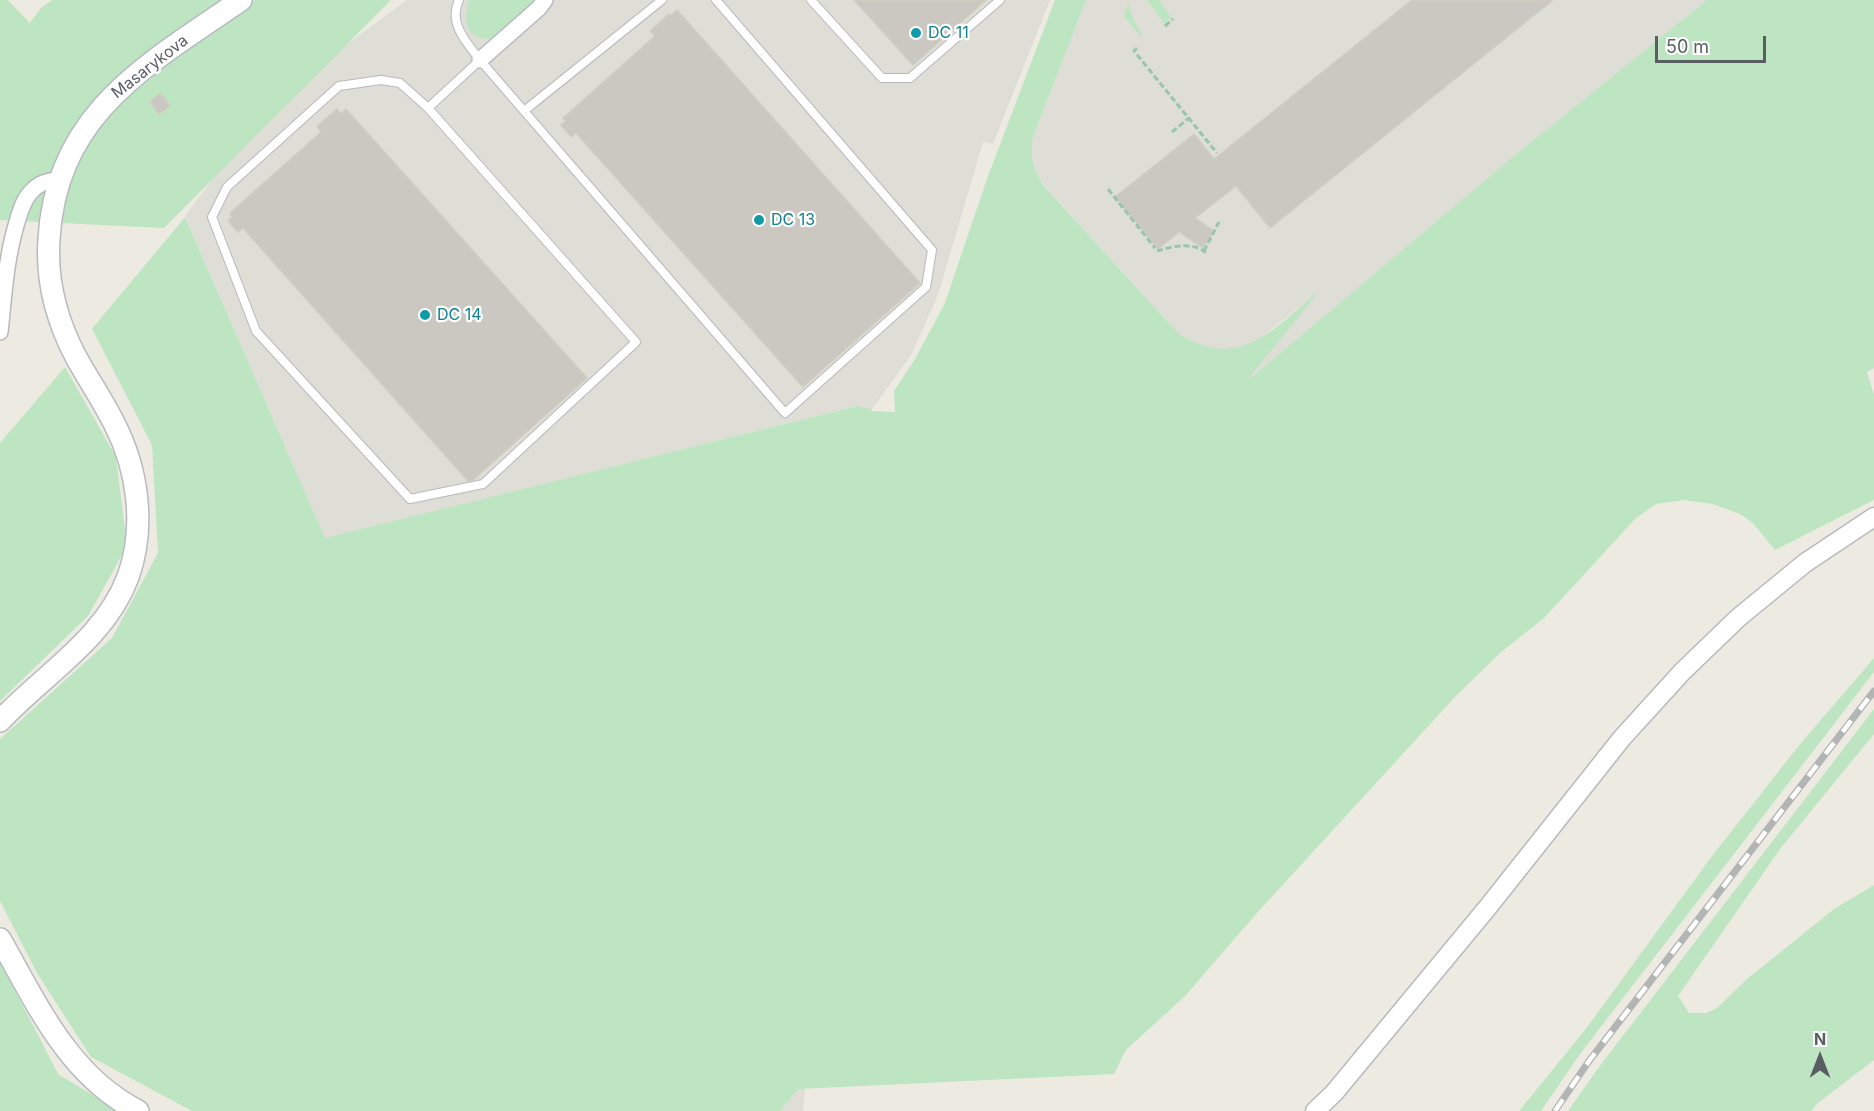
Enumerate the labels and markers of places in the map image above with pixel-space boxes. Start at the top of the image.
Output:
place label: DC 11 [928,23,969,43]
marker: DC 11 [909,26,923,40]
place label: DC 13 [771,210,815,230]
marker: DC 13 [752,213,766,227]
place label: DC 14 [437,305,482,325]
marker: DC 14 [418,308,432,322]

